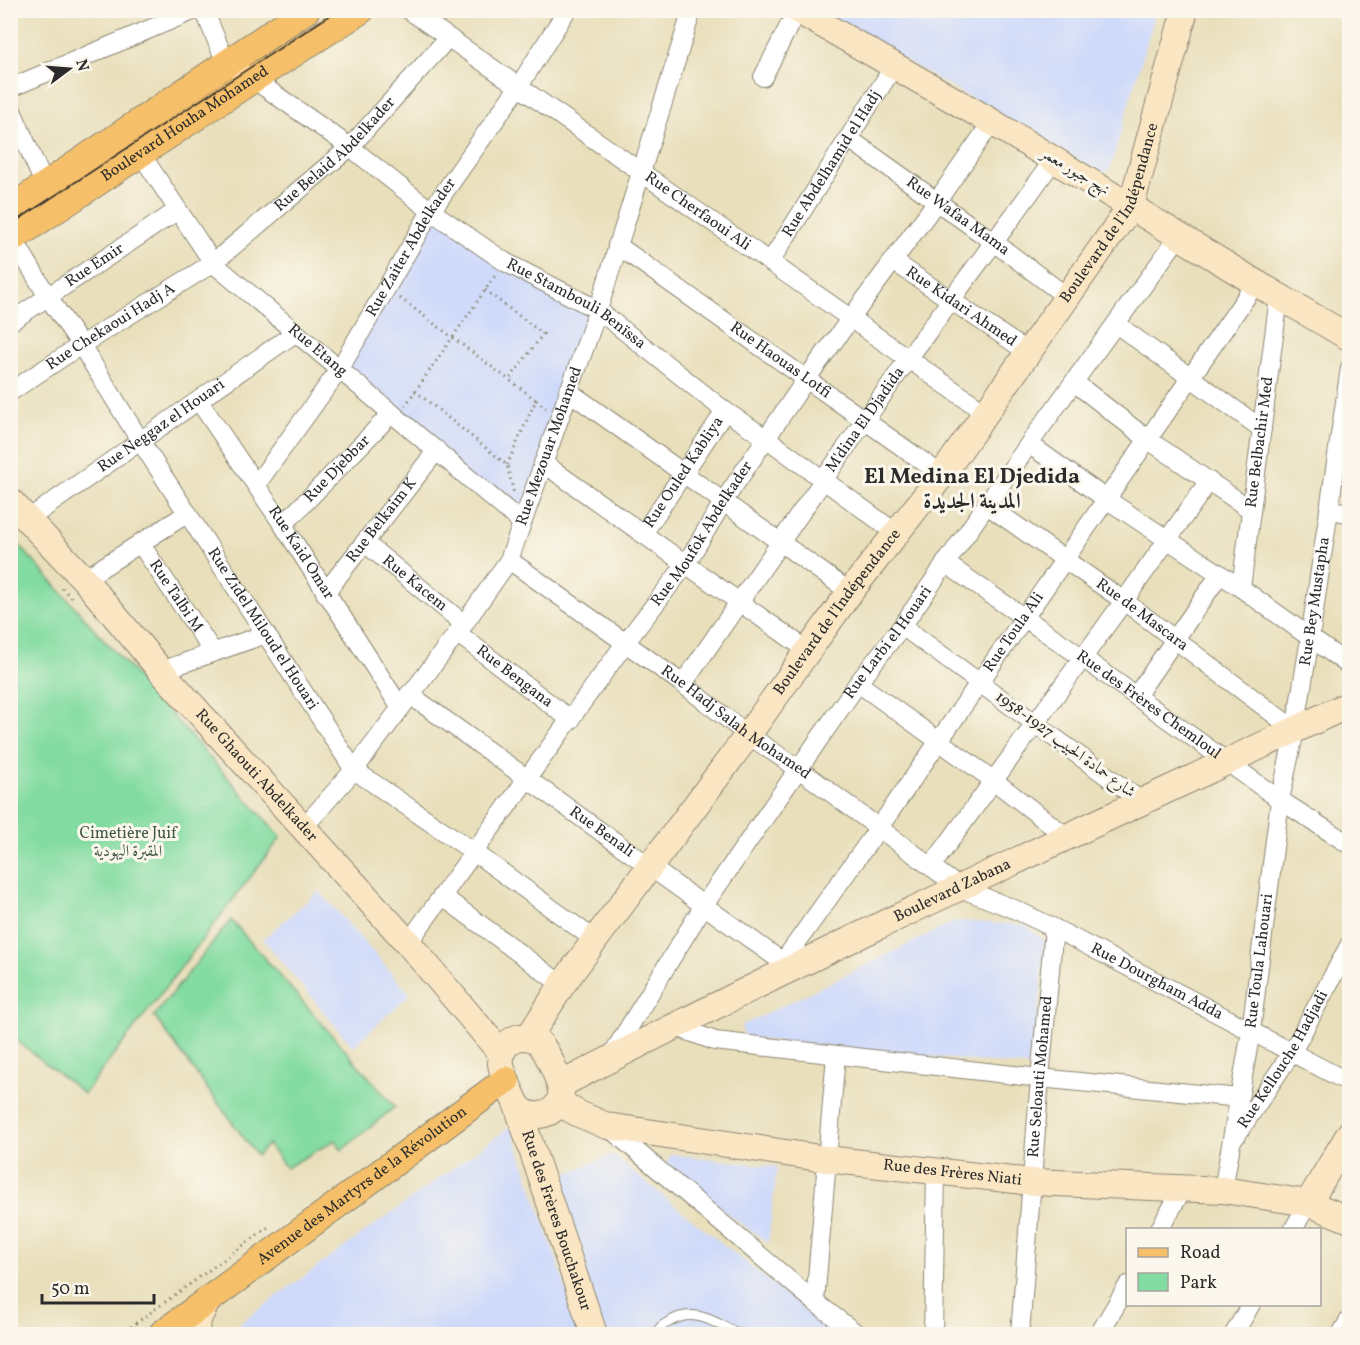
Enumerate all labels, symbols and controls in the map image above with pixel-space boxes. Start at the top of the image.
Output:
north arrow [39,39,99,99]
text: N [69,57,94,74]
street label: Boulevard Houha Mohamed [97,61,273,188]
street label: Rue Abdelhamid el Hadj [777,86,887,242]
street label: Rue Belaid Abdelkader [270,92,401,217]
street label: Boulevard de l'Indépendance [1055,120,1164,308]
street label: نهج جبور معمر [1034,142,1113,203]
street label: Rue Cherfaoui Ali [640,167,755,256]
street label: Rue Wafaa Mama [901,172,1014,261]
street label: Rue Zaiter Abdelkader [361,174,462,321]
street label: Rue Emir [61,238,129,293]
street label: Rue Stambouli Benïssa [502,253,650,355]
street label: Rue Kidari Ahmed [901,261,1021,352]
street label: Rue Chekaoui Hadj A [42,278,180,376]
street label: Rue Haouas Lotfi [725,317,835,404]
street label: Rue Etang [283,319,352,382]
street label: M'dina El Djadida [821,363,910,477]
street label: Rue Mezouar Mohamed [511,364,588,529]
street label: Rue Neggaz el Houari [93,374,230,478]
street label: Rue Belbachir Med [1241,375,1279,509]
street label: Rue Ouled Kabliya [639,412,729,533]
street label: Rue Djebbar [299,430,376,508]
street label: Rue Moufok Abdelkader [646,457,759,611]
district label: El Medina El Djedida المدينة الجديدة [864,462,1080,518]
street label: Rue Belkaim K [341,473,422,568]
street label: Rue Kaid Omar [262,502,339,604]
street label: Boulevard de l'Indépendance [768,524,906,700]
street label: Rue Bey Mustapha [1295,535,1336,668]
street label: Rue Zidel Miloud el Houari [202,544,323,715]
street label: Rue Kacem [377,550,452,617]
street label: Rue Talbi M [143,555,208,637]
street label: Rue de Mascara [1091,573,1193,657]
street label: Rue Larbi el Houari [839,582,938,704]
street label: Rue Toula Ali [979,588,1050,677]
street label: Rue Bengana [471,640,557,713]
street label: Rue des Frères Chemloul [1072,645,1225,765]
street label: Rue Hadj Salah Mohamed [656,660,815,785]
street label: شارع حمادة الحبيب 1927-1958 [990,687,1140,804]
street label: Rue Ghaouti Abdelkader [190,704,323,847]
street label: Rue Benali [564,801,639,863]
park label: Cimetière Juif المقبرة اليهودية [79,823,178,863]
street label: Boulevard Zabana [890,854,1015,928]
street label: Rue Toula Lahouari [1240,892,1279,1030]
street label: Rue Dourgham Adda [1087,938,1227,1026]
street label: Rue Kellouche Hadjadi [1233,987,1334,1133]
street label: Rue Seloauti Mohamed [1023,995,1059,1159]
street label: Avenue des Martyrs de la Révolution [253,1101,472,1271]
street label: Rue des Frères Bouchakour [515,1127,597,1314]
street label: Rue des Frères Niati [882,1154,1023,1192]
legend [1126,1228,1321,1306]
text: Road [1180,1241,1221,1266]
scale bar [42,1267,154,1305]
text: Park [1180,1271,1217,1296]
text: 50 m [51,1277,90,1302]

